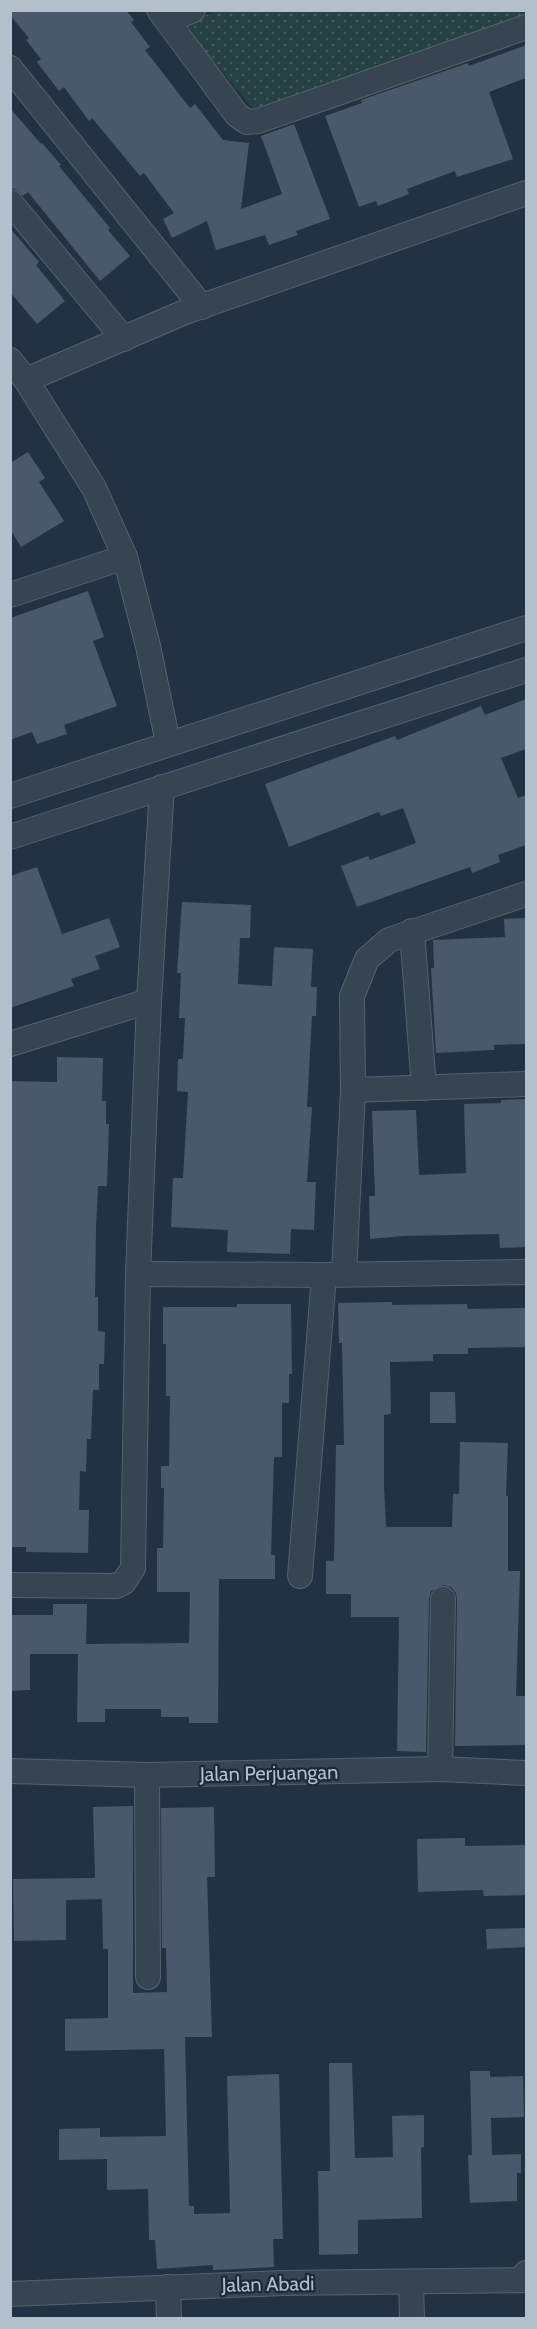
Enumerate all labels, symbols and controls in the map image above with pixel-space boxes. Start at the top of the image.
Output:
street label: Jalan Perjuangan [199,1760,338,1786]
street label: Jalan Abadi [220,2271,315,2297]

